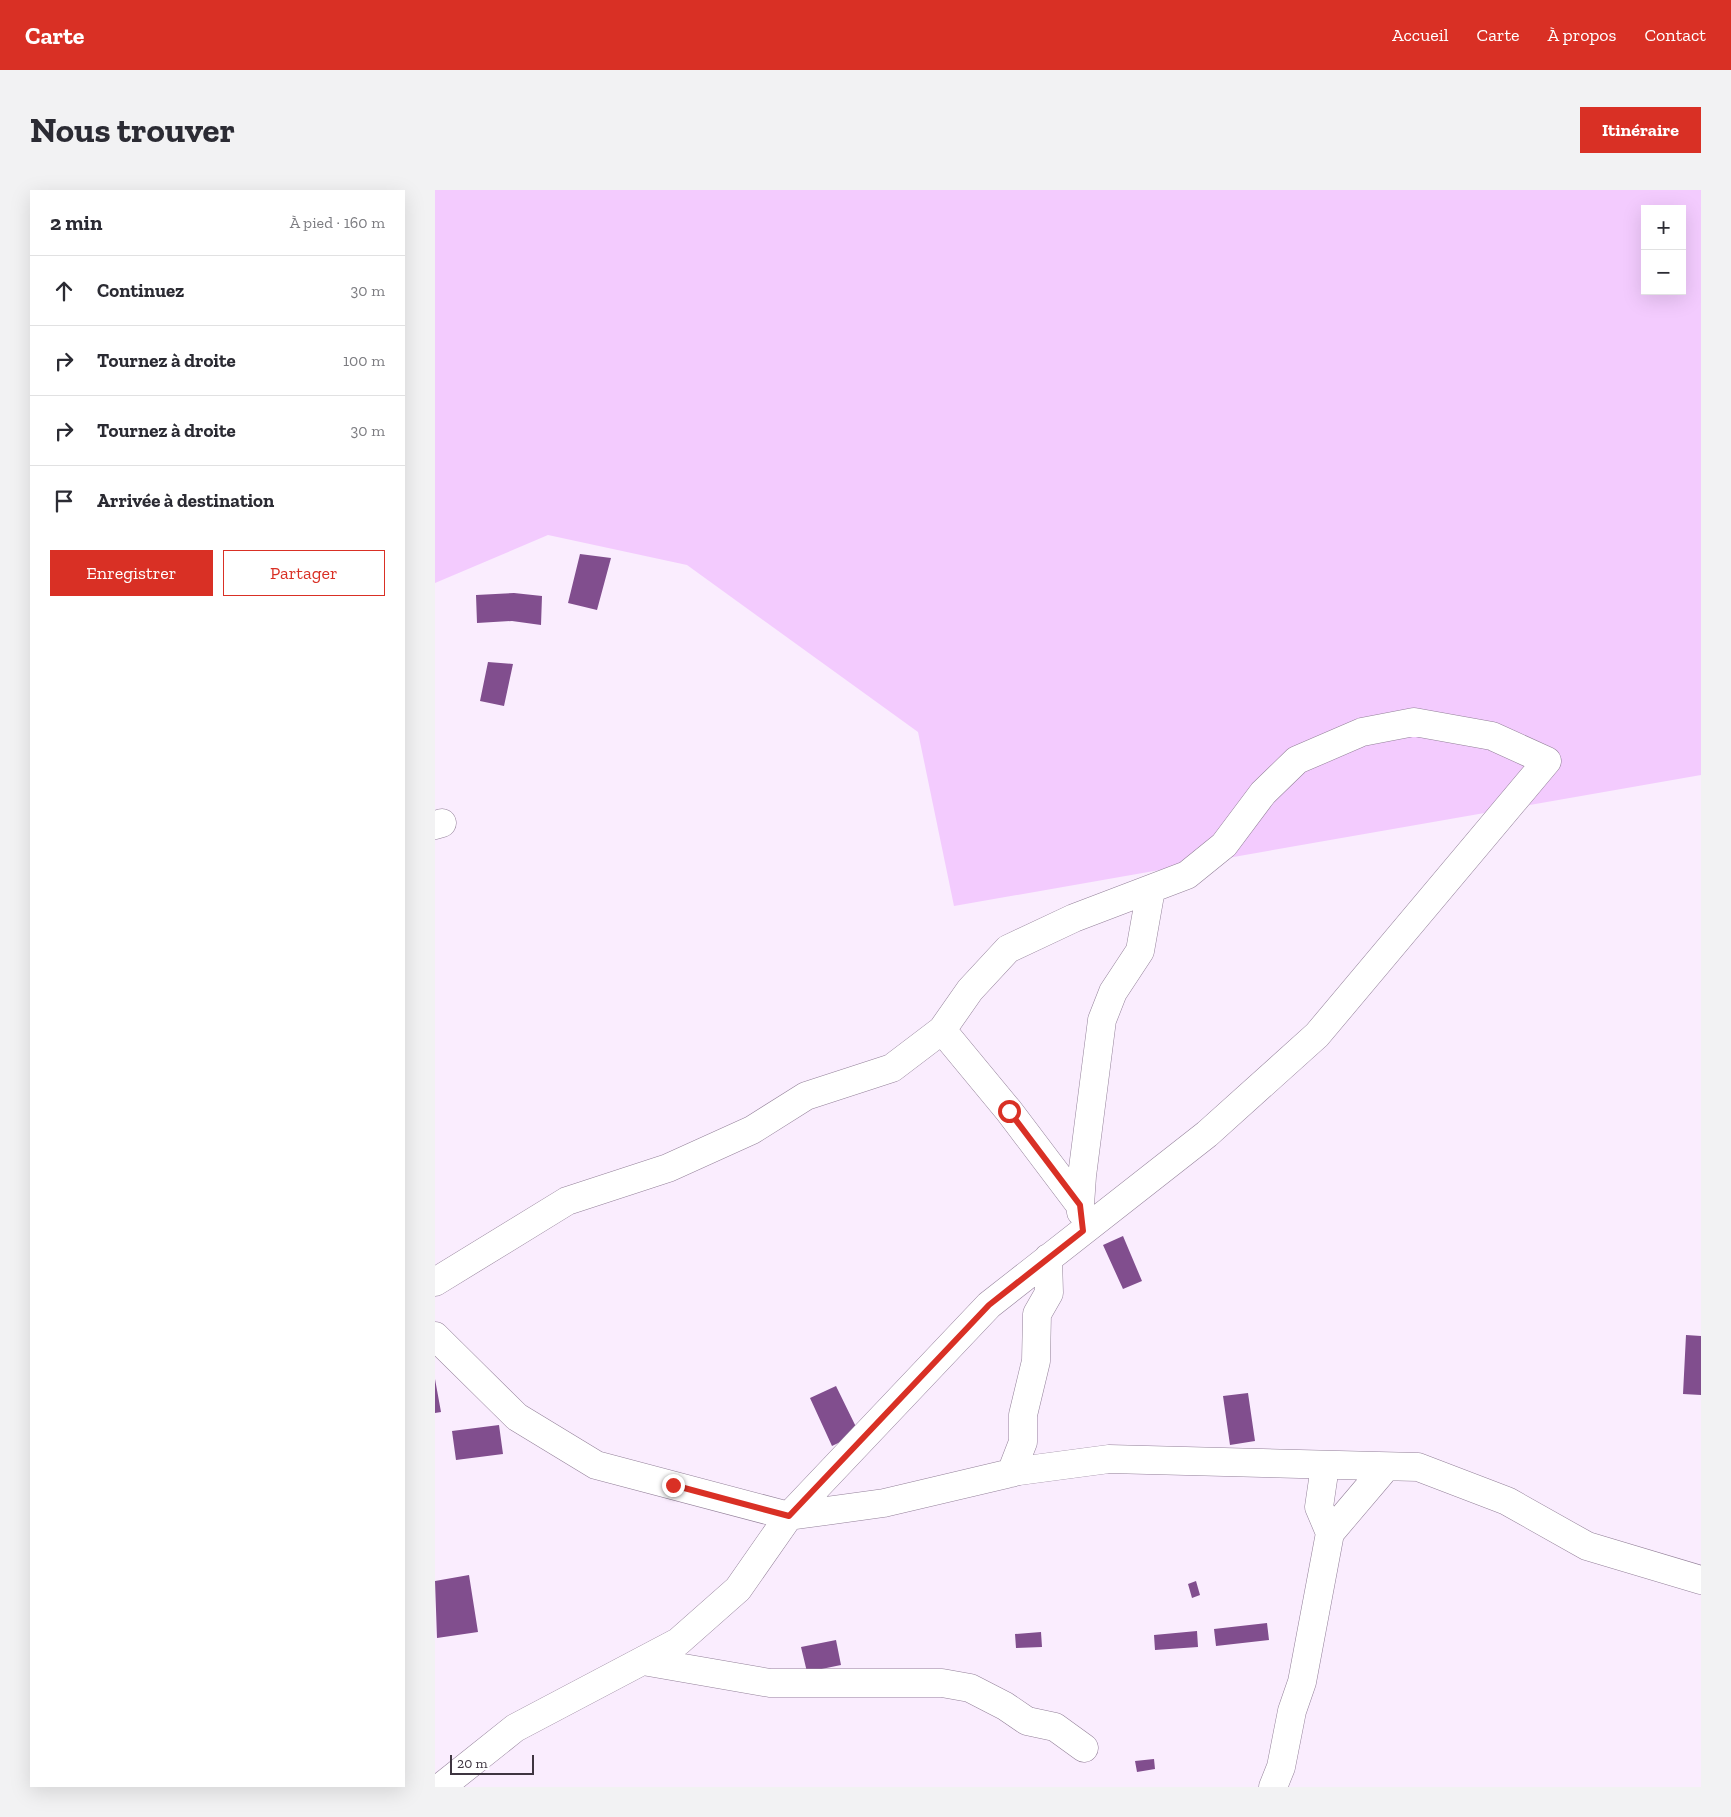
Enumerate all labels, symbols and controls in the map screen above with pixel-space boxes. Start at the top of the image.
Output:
text: Carte [25,21,84,50]
text: Accueil [1392,24,1449,46]
text: Carte [1477,24,1520,46]
text: À propos [1548,24,1616,46]
text: Contact [1644,24,1706,46]
button: Itinéraire [1580,107,1701,153]
text: Nous trouver [30,109,235,151]
map controls [1641,205,1686,295]
button: + [1641,205,1686,250]
text: 2 min [50,210,102,235]
text: À pied · 160 m [290,213,385,232]
button: − [1641,250,1686,295]
icon: ahead [50,277,78,305]
text: Continuez [97,279,184,302]
text: 30 m [351,281,385,300]
icon: right [50,347,78,375]
text: Tournez à droite [97,349,236,372]
text: 100 m [343,351,385,370]
icon: right [50,417,78,445]
text: Tournez à droite [97,419,236,442]
text: 30 m [351,421,385,440]
icon: arrive [50,487,78,515]
text: Arrivée à destination [97,489,274,512]
button: Enregistrer [50,550,213,596]
button: Partager [223,550,385,596]
route start [998,1100,1021,1123]
route end [662,1474,685,1497]
scale bar [450,1752,534,1775]
text: 20 m [457,1755,488,1772]

